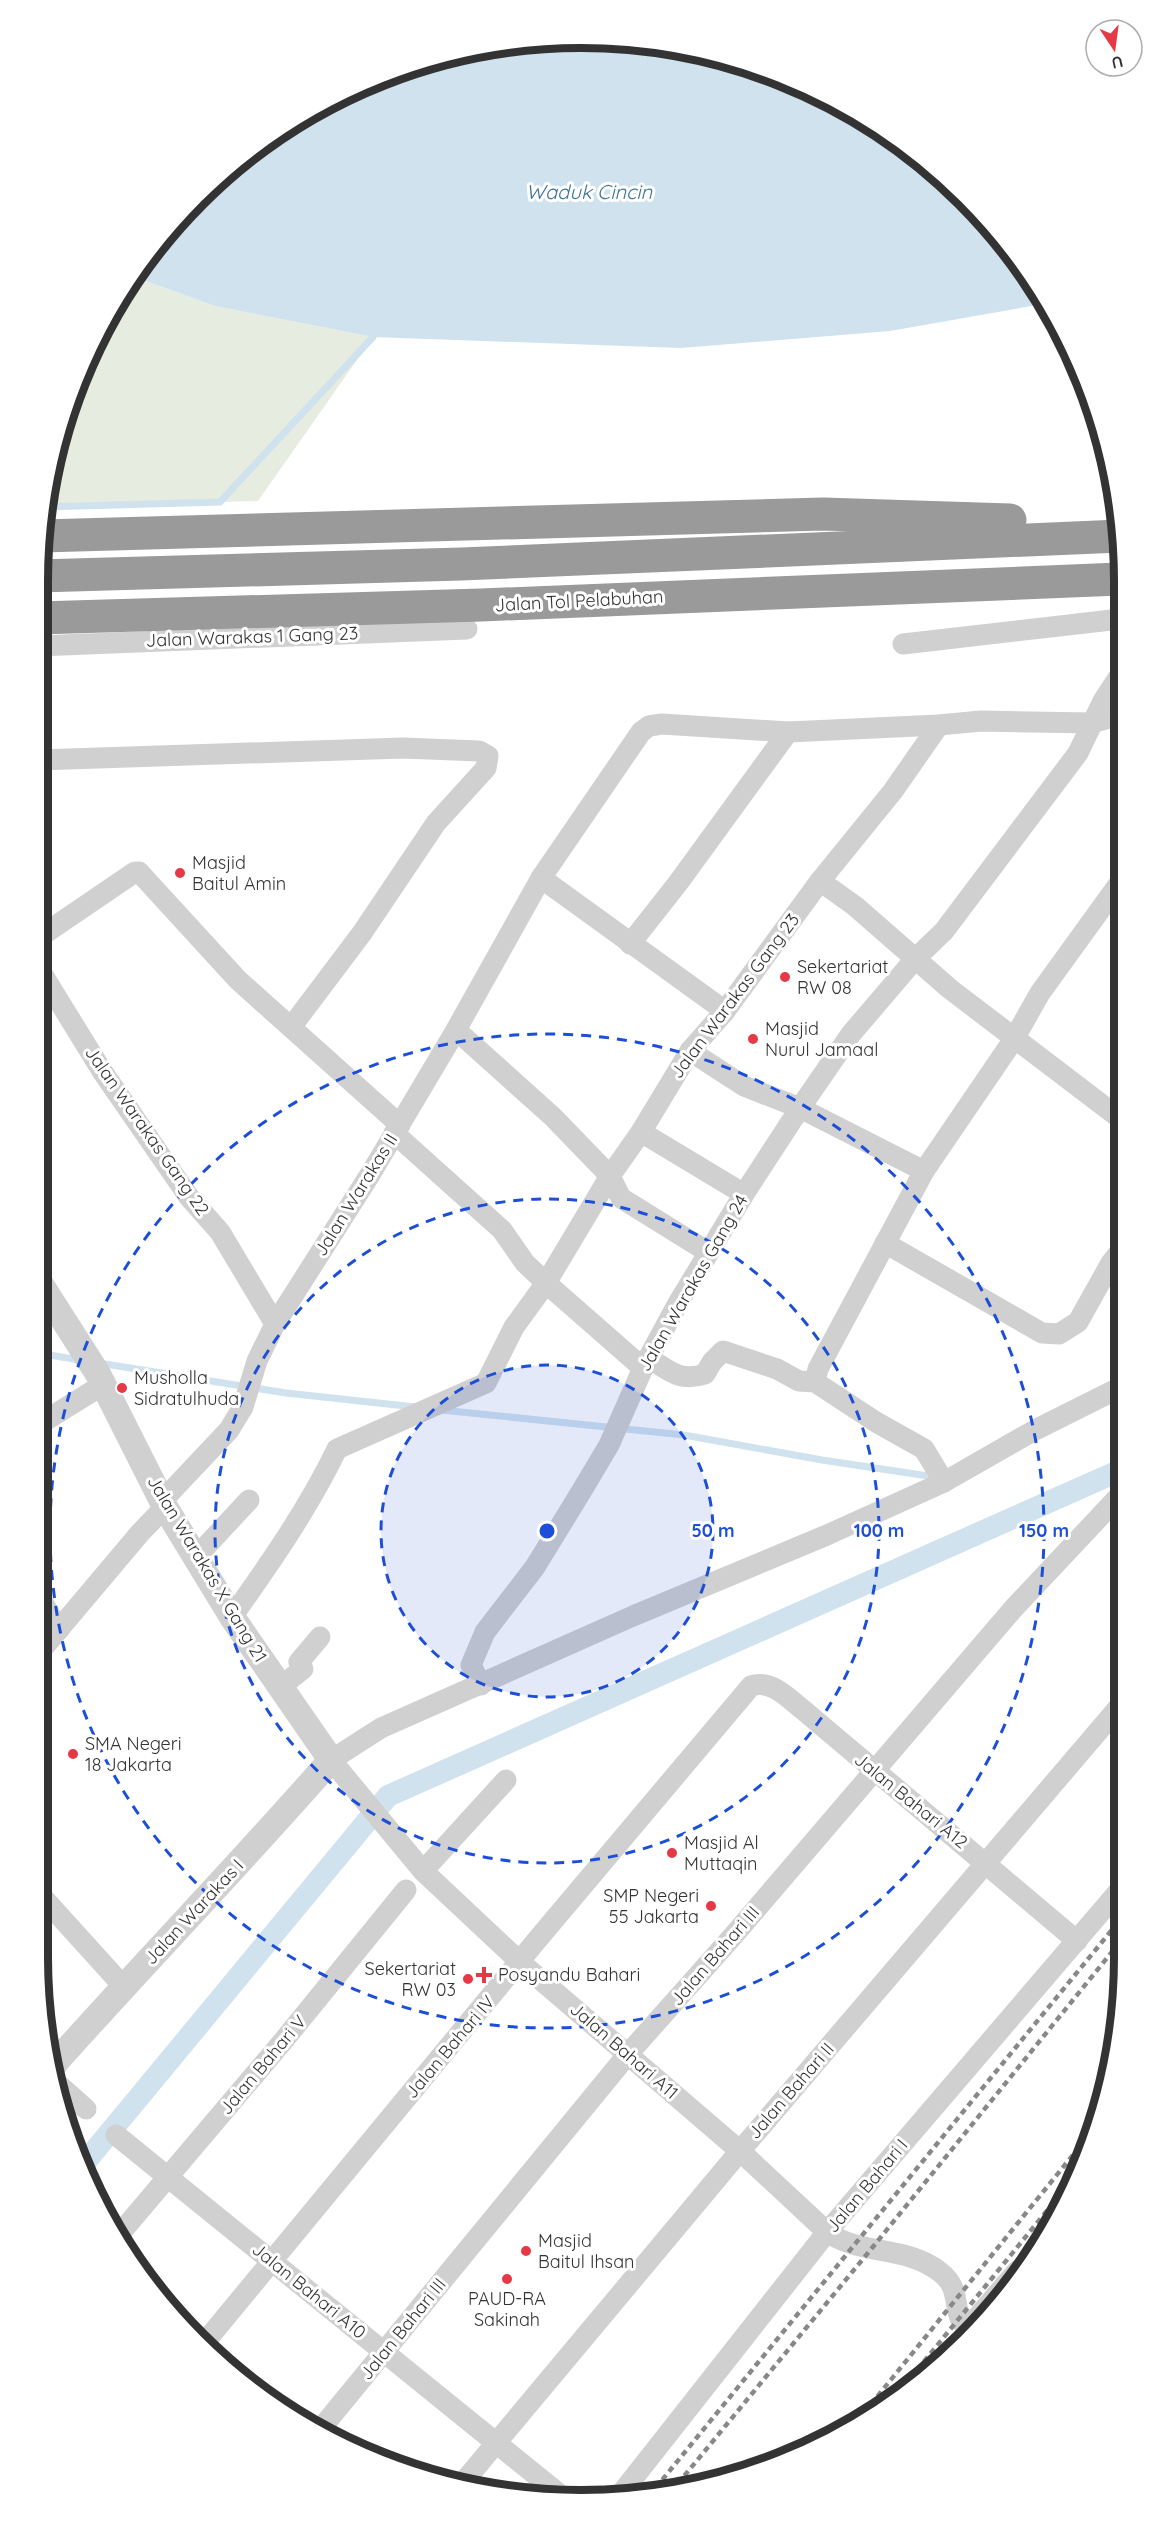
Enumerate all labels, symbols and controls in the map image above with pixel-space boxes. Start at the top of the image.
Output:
north arrow [1084,18,1144,78]
text: U [1110,52,1125,74]
water label: Waduk Cincin [526,179,653,204]
street label: Jalan Tol Pelabuhan [494,585,664,616]
street label: Jalan Warakas 1 Gang 23 [145,621,358,652]
place label: Masjid Baitul Amin [192,851,286,895]
marker: Masjid Baitul Amin [173,866,187,880]
street label: Jalan Warakas Gang 23 [665,909,804,1083]
place label: Sekertariat RW 08 [797,955,888,999]
marker: Sekertariat RW 08 [778,970,792,984]
place label: Masjid Nurul Jamaal [765,1017,878,1061]
marker: Masjid Nurul Jamaal [746,1032,760,1046]
street label: Jalan Warakas Gang 22 [80,1042,215,1220]
street label: Jalan Warakas II [309,1129,402,1260]
street label: Jalan Warakas Gang 24 [632,1190,753,1375]
place label: Musholla Sidratulhuda [134,1366,239,1410]
marker: Musholla Sidratulhuda [115,1381,129,1395]
street label: Jalan Warakas X Gang 21 [143,1471,272,1666]
text: 50 m [691,1519,735,1542]
text: 100 m [854,1519,904,1542]
text: 150 m [1019,1519,1069,1542]
centre of rings [537,1521,557,1541]
place label: SMA Negeri 18 Jakarta [85,1732,182,1776]
marker: SMA Negeri 18 Jakarta [66,1747,80,1761]
street label: Jalan Bahari A12 [850,1748,973,1853]
place label: Masjid Al Muttaqin [684,1831,759,1875]
marker: Masjid Al Muttaqin [665,1846,679,1860]
street label: Jalan Warakas I [139,1854,248,1969]
place label: SMP Negeri 55 Jakarta [603,1884,699,1928]
marker: SMP Negeri 55 Jakarta [704,1899,718,1913]
street label: Jalan Bahari III [665,1901,764,2010]
place label: Sekertariat RW 03 [365,1957,456,2001]
place label: Posyandu Bahari [498,1963,640,1986]
marker: Posyandu Bahari [475,1966,493,1984]
marker: Sekertariat RW 03 [461,1972,475,1986]
street label: Jalan Bahari IV [400,1990,499,2103]
street label: Jalan Bahari A11 [565,1997,683,2104]
street label: Jalan Bahari V [214,2010,311,2119]
street label: Jalan Bahari II [743,2038,839,2144]
street label: Jalan Bahari I [821,2134,913,2237]
place label: Masjid Baitul Ihsan [538,2229,635,2273]
street label: Jalan Bahari A10 [248,2238,371,2344]
marker: Masjid Baitul Ihsan [519,2244,533,2258]
marker: PAUD-RA Sakinah [500,2272,514,2286]
street label: Jalan Bahari III [354,2273,451,2384]
place label: PAUD-RA Sakinah [468,2287,546,2331]

